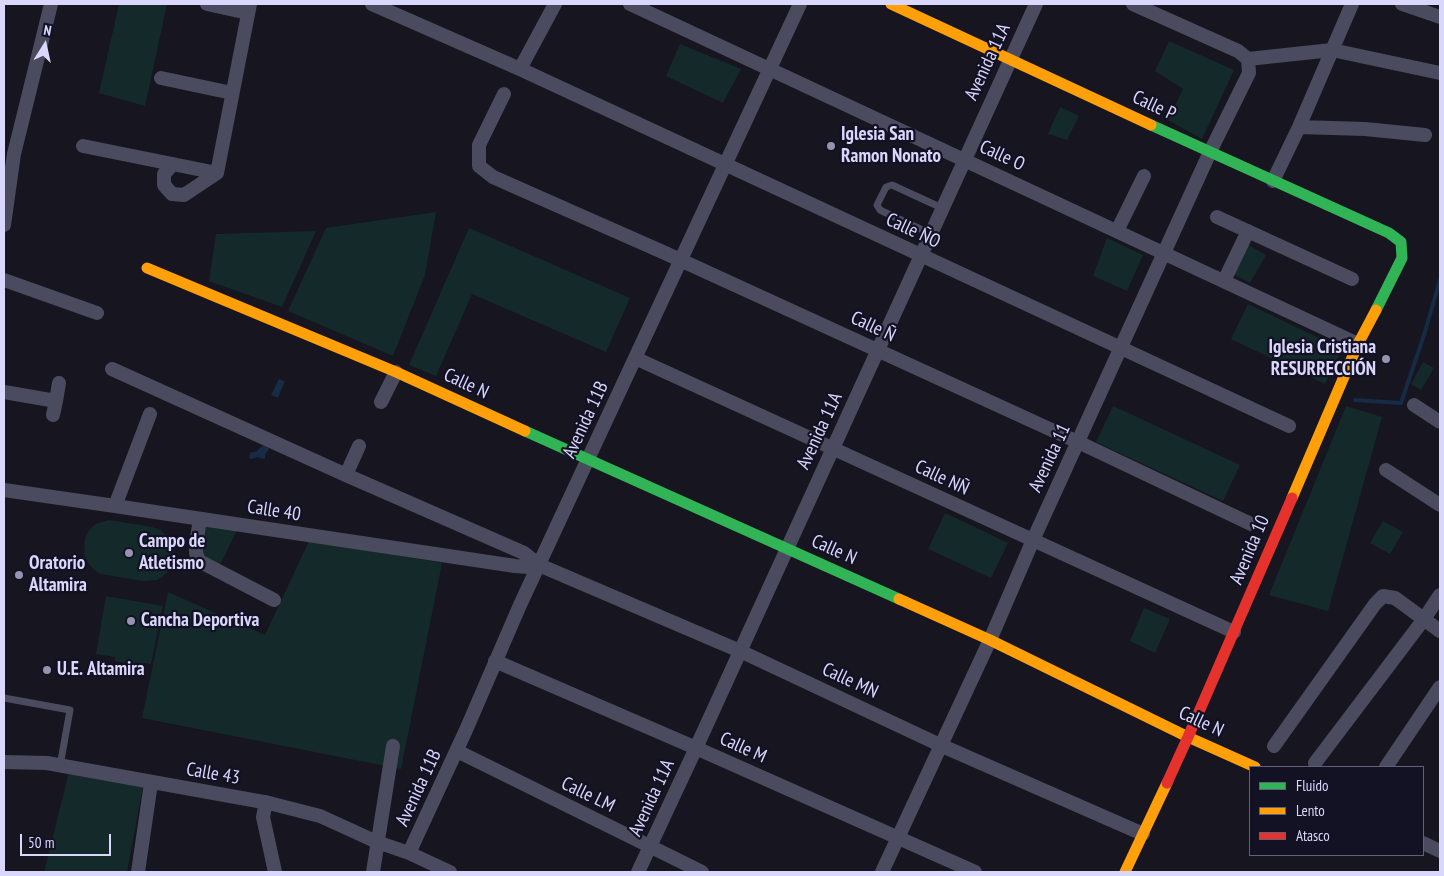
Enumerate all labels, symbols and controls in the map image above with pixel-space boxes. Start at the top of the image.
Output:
north arrow [20,20,70,70]
street label: Avenida 11A [960,20,1016,104]
text: N [42,21,53,40]
street label: Calle P [1129,86,1179,126]
place label: Iglesia San Ramon Nonato [841,124,941,168]
street label: Calle O [976,136,1028,176]
marker: Iglesia San Ramon Nonato [825,140,837,152]
street label: Calle ÑO [882,209,944,253]
street label: Calle Ñ [847,307,899,347]
place label: Iglesia Cristiana RESURRECCIÓN [1269,337,1376,381]
marker: Iglesia Cristiana RESURRECCIÓN [1380,353,1392,365]
street label: Calle N [440,364,492,404]
street label: Avenida 11B [558,378,614,462]
street label: Avenida 11A [792,389,848,473]
street label: Avenida 11 [1024,420,1076,496]
street label: Calle NÑ [911,456,973,500]
street label: Calle 40 [246,496,302,526]
street label: Avenida 10 [1225,512,1275,588]
street label: Calle N [808,530,860,570]
place label: Campo de Atletismo [139,531,205,575]
marker: Campo de Atletismo [123,547,135,559]
place label: Oratorio Altamira [29,553,87,597]
marker: Oratorio Altamira [13,569,25,581]
place label: Cancha Deportiva [141,610,259,632]
marker: Cancha Deportiva [125,615,137,627]
street label: Calle MN [818,658,882,704]
place label: U.E. Altamira [57,659,145,681]
marker: U.E. Altamira [41,664,53,676]
street label: Calle N [1175,702,1227,742]
street label: Calle M [716,728,770,768]
street label: Avenida 11B [391,746,447,830]
street label: Avenida 11A [624,756,680,840]
street label: Calle 43 [184,758,242,790]
legend [1249,766,1424,856]
street label: Calle LM [557,772,619,818]
text: Fluido [1296,776,1328,795]
text: Lento [1296,801,1325,820]
scale bar [22,824,114,856]
text: Atasco [1296,826,1330,845]
text: 50 m [28,833,54,852]

